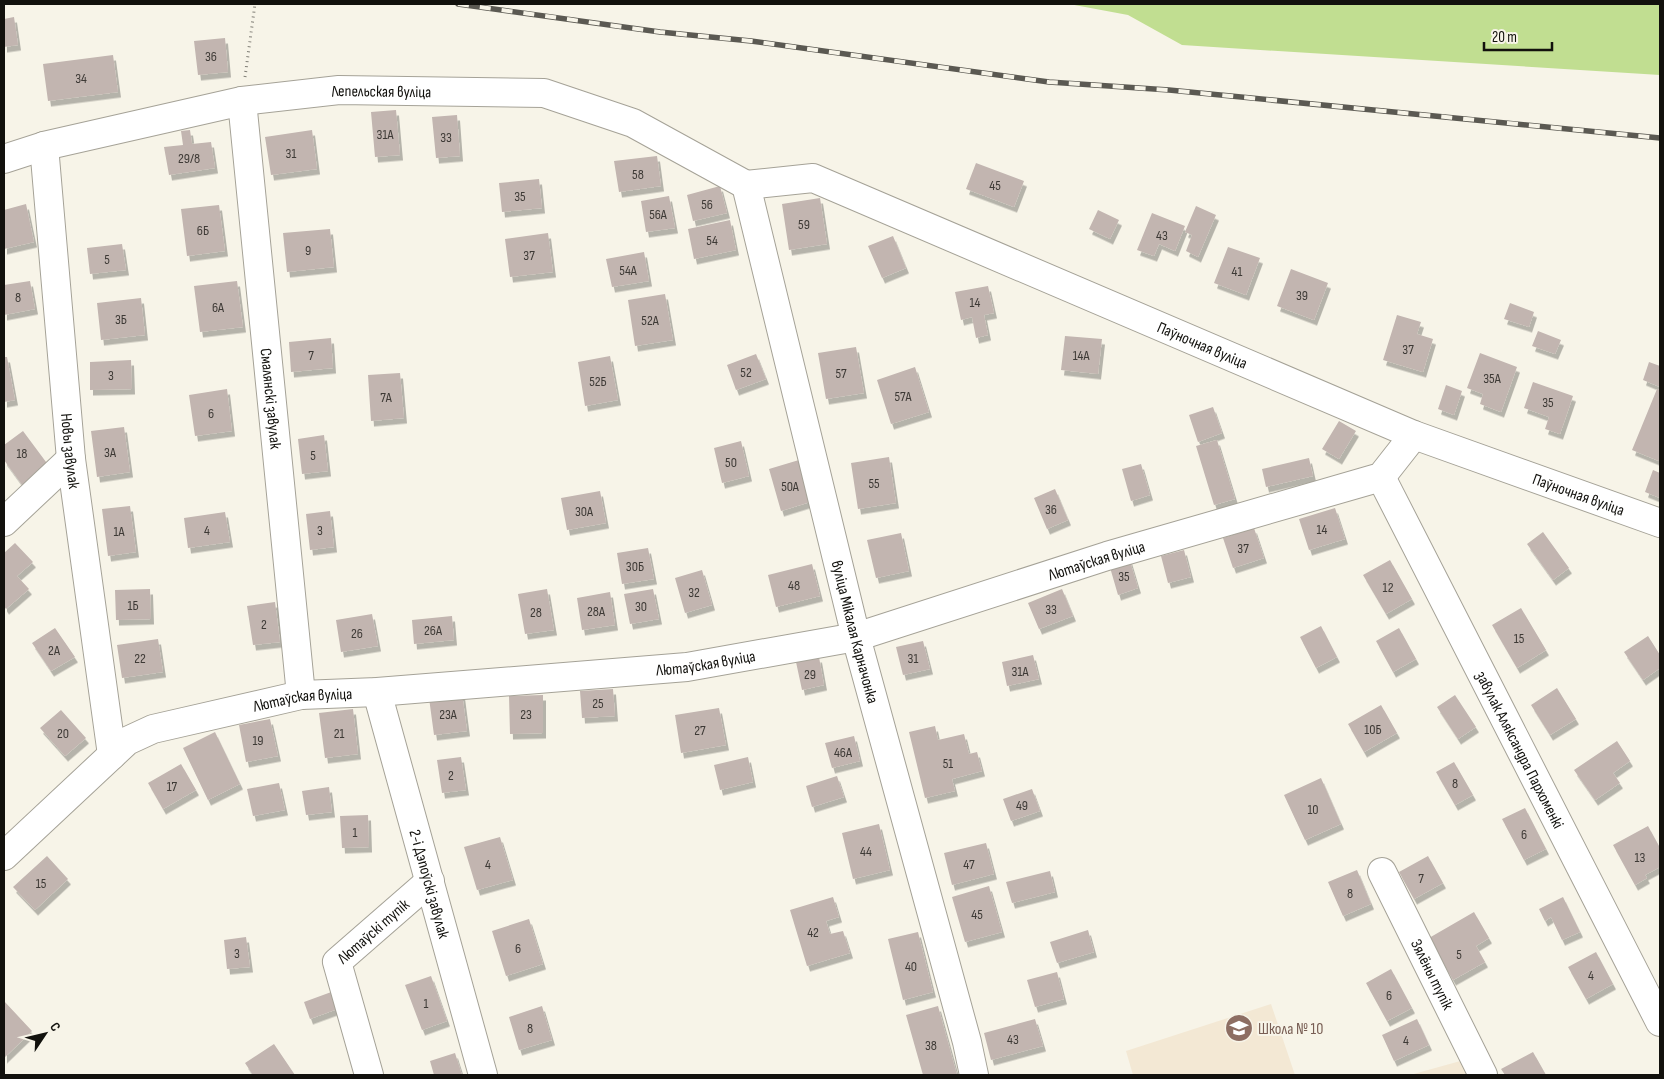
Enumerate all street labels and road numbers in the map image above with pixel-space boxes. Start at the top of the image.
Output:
street label: Лепельская вуліца [329,82,431,102]
street label: Паўночная вуліца [1154,318,1250,374]
street label: Смалянскі завулак [256,347,285,451]
street label: Новы завулак [56,412,83,491]
street label: Паўночная вуліца [1530,470,1627,521]
street label: Лютаўская вуліца [1045,538,1147,586]
street label: вуліца Мікалая Карначонка [827,559,882,706]
street label: Лютаўская вуліца [654,647,757,681]
street label: завулак Аляксандра Пархоменкі [1471,668,1567,832]
street label: Лютаўская вуліца [250,685,353,717]
street label: 2-і Дэпоўскі завулак [405,828,453,942]
street label: Лютаўскі тупік [333,895,414,969]
street label: Зялёны тупік [1406,936,1457,1014]

